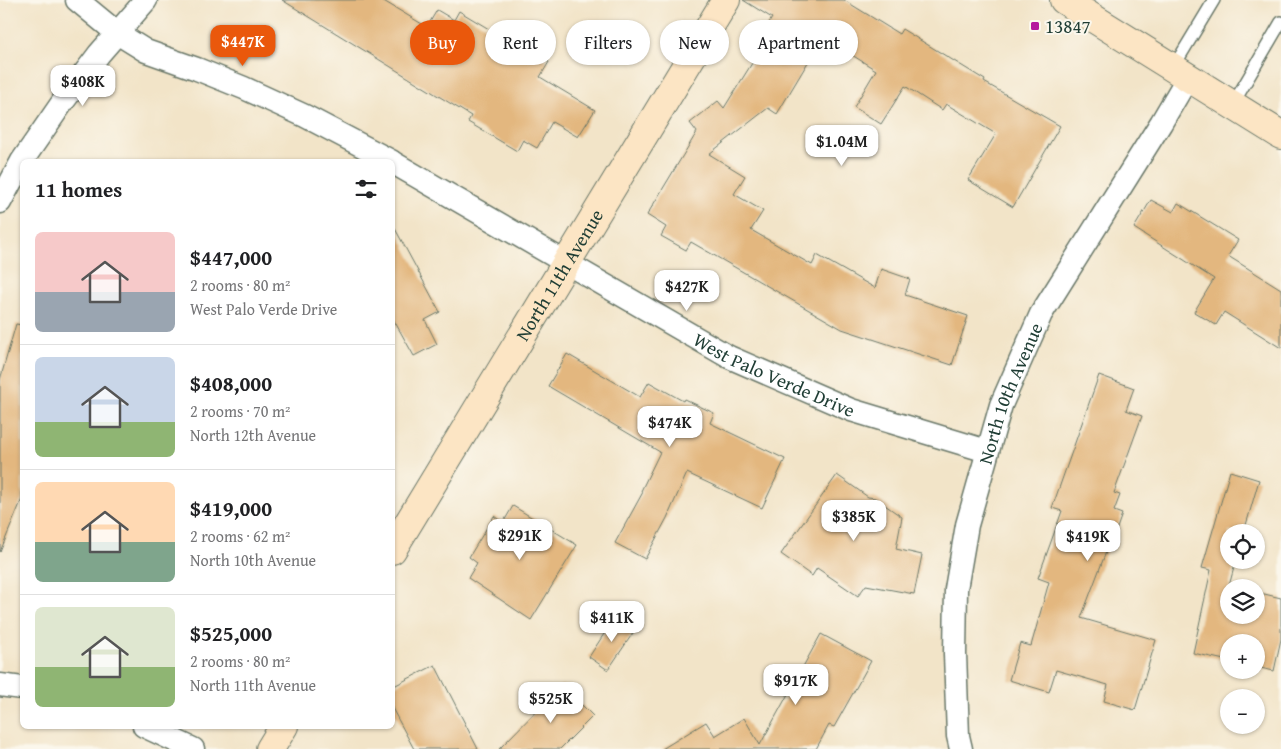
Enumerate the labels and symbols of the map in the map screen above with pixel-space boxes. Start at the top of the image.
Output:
place label: 13847 [1045,12,1091,40]
marker: 13847 [1029,20,1041,32]
pin: $447K [208,24,278,67]
pin: $408K [48,64,118,107]
pin: $1.04M [801,124,883,167]
street label: North 11th Avenue [508,203,610,346]
pin: $427K [652,270,722,312]
street label: North 10th Avenue [971,318,1050,468]
street label: West Palo Verde Drive [688,325,860,424]
pin: $474K [635,406,705,448]
pin: $385K [819,500,889,542]
pin: $291K [485,518,555,561]
pin: $419K [1053,520,1123,562]
pin: $411K [577,600,647,643]
pin: $917K [761,664,831,706]
pin: $525K [516,682,586,724]

